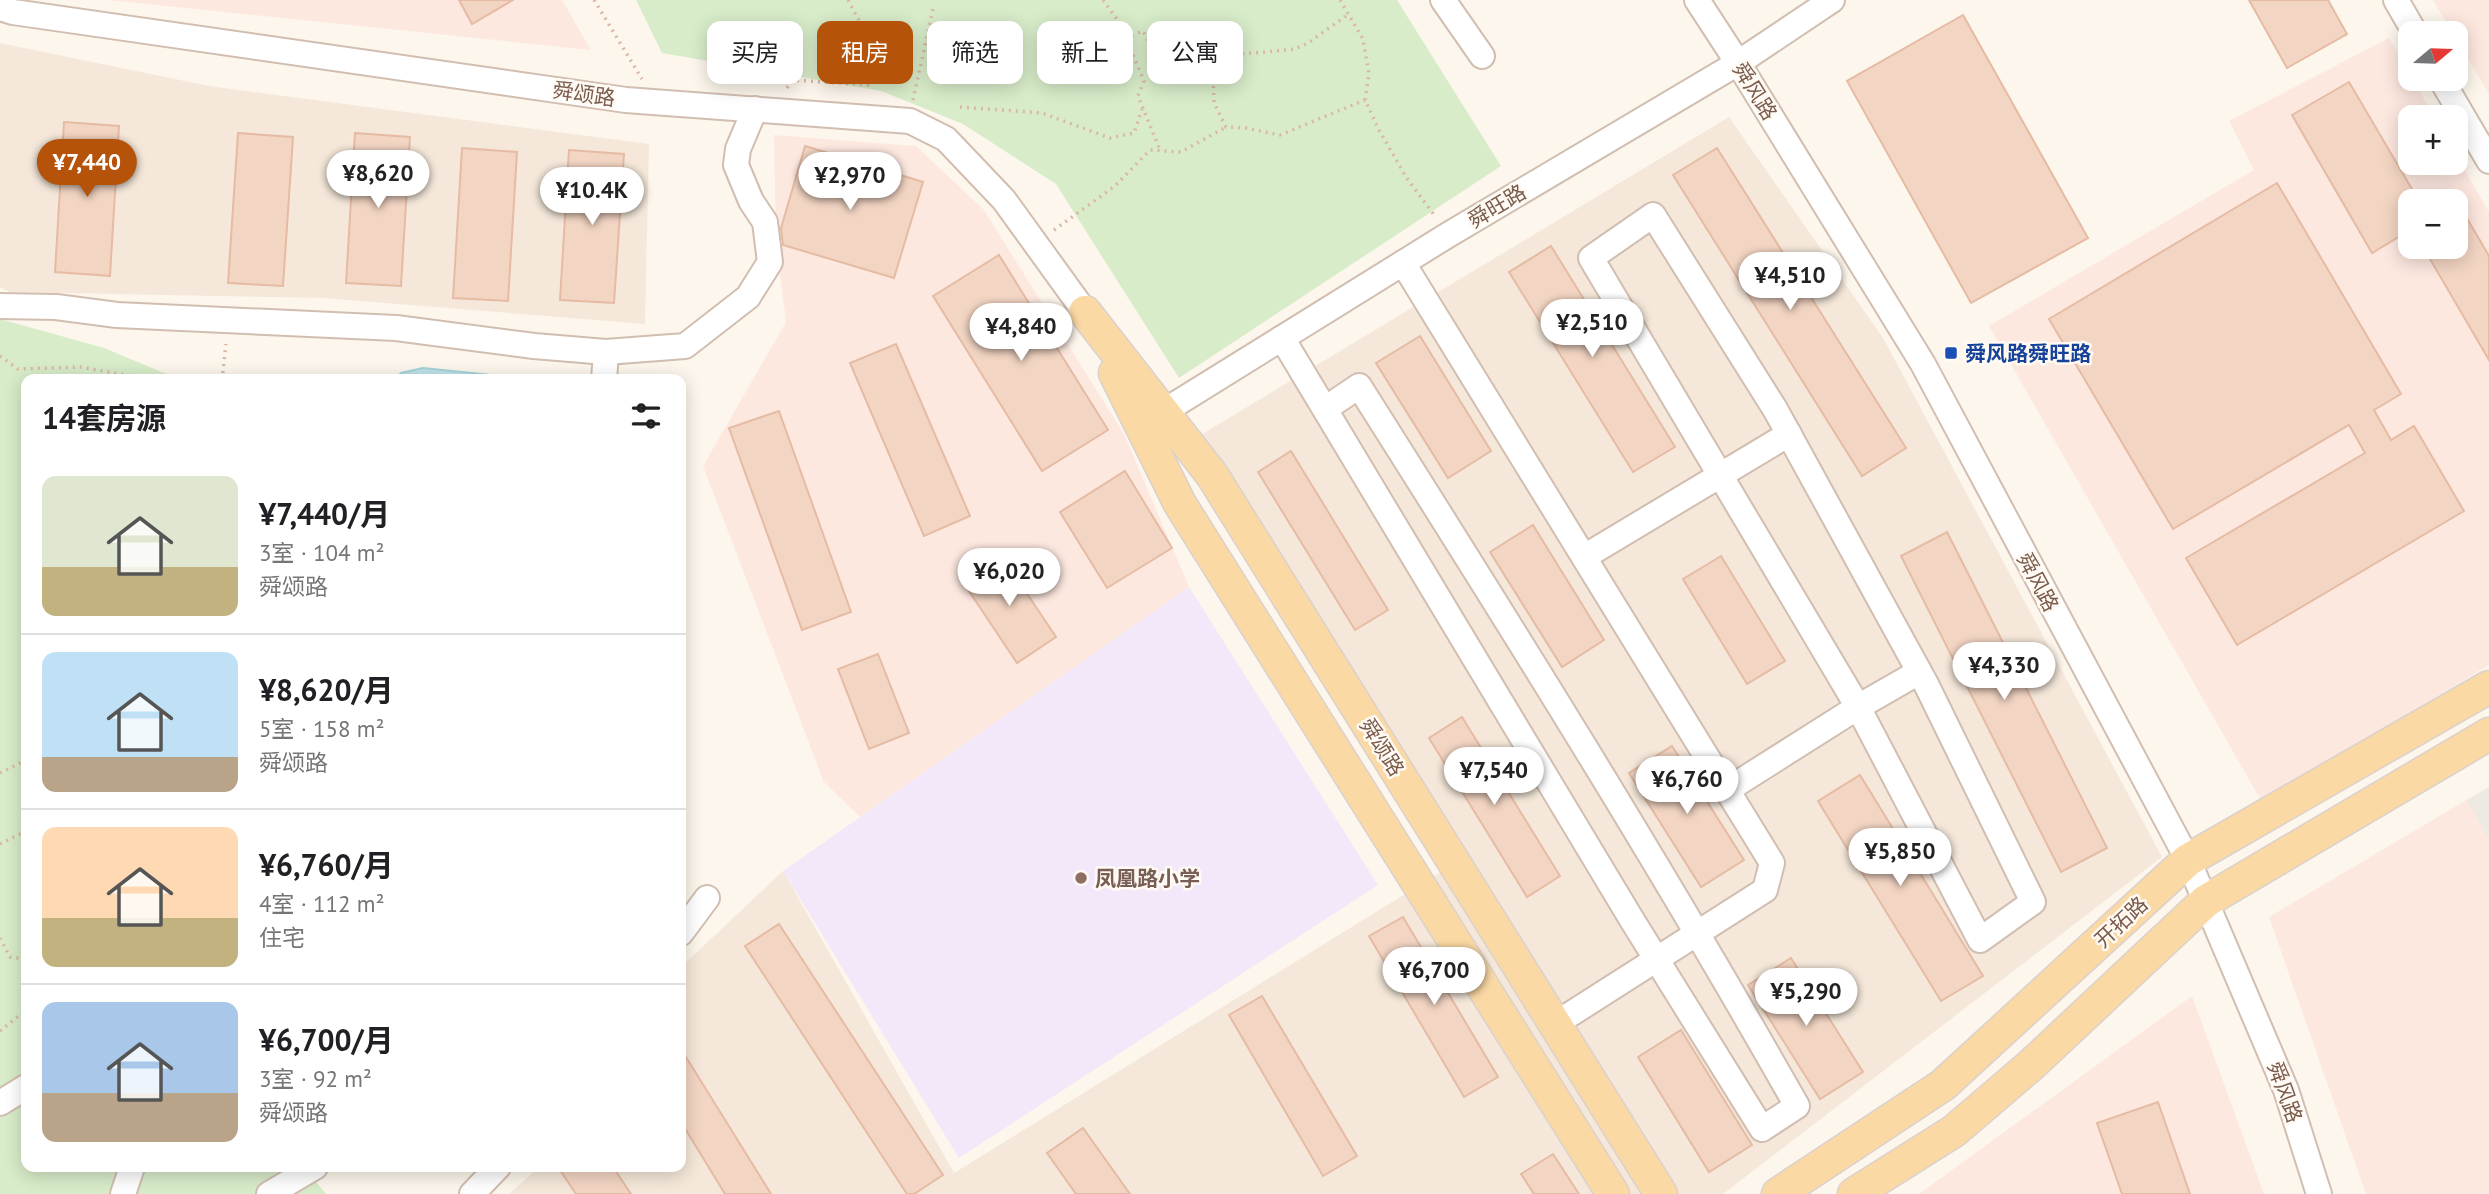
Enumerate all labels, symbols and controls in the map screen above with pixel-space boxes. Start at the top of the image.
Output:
chip: 买房 [707,21,803,84]
chip: 租房 [817,21,913,84]
chip: 筛选 [927,21,1023,84]
chip: 新上 [1037,21,1133,84]
chip: 公寓 [1147,21,1243,84]
north arrow [2398,21,2468,91]
map controls [2398,21,2468,259]
street label: 舜风路 [1727,57,1783,125]
street label: 舜颂路 [551,76,617,112]
button: + [2398,105,2468,175]
pin: ¥7,440 [30,140,144,199]
text: ¥7,440 [53,147,121,176]
pin: ¥8,620 [321,150,435,210]
pin: ¥2,970 [793,152,907,212]
text: ¥8,620 [342,158,414,187]
text: ¥2,970 [814,160,886,189]
pin: ¥10.4K [535,168,649,227]
text: ¥10.4K [556,175,628,204]
street label: 舜旺路 [1463,178,1531,234]
button: − [2398,189,2468,259]
pin: ¥4,510 [1733,252,1847,312]
text: ¥4,510 [1754,260,1826,289]
pin: ¥2,510 [1535,300,1649,359]
pin: ¥4,840 [964,304,1078,363]
text: ¥2,510 [1556,307,1628,336]
text: ¥4,840 [985,311,1057,340]
place label: 舜风路舜旺路 [1965,340,2091,367]
marker: 舜风路舜旺路 [1943,345,1959,361]
icon: filters [627,397,665,435]
text: 14套房源 [42,398,166,437]
text: ¥7,440/月 [259,494,390,533]
icon: home [98,504,182,588]
text: 3室 · 104 m² [259,538,384,567]
pin: ¥6,020 [952,548,1066,608]
street label: 舜风路 [2011,548,2065,616]
text: ¥6,020 [973,556,1045,585]
text: 舜颂路 [259,572,328,601]
pin: ¥4,330 [1947,642,2061,702]
text: ¥4,330 [1968,650,2040,679]
text: ¥8,620/月 [259,670,394,709]
icon: home [98,680,182,764]
street label: 舜颂路 [1354,713,1410,781]
text: 5室 · 158 m² [259,714,384,743]
text: 舜颂路 [259,748,328,777]
pin: ¥7,540 [1437,748,1551,807]
text: ¥7,540 [1460,755,1528,784]
pin: ¥6,760 [1630,756,1744,816]
text: ¥6,760 [1651,764,1723,793]
pin: ¥5,850 [1843,828,1957,888]
text: ¥5,850 [1864,836,1936,865]
text: ¥6,760/月 [259,845,394,884]
icon: home [98,855,182,939]
place label: 凤凰路小学 [1095,865,1200,892]
marker: 凤凰路小学 [1073,870,1089,886]
text: 4室 · 112 m² [259,889,384,918]
street label: 开拓路 [2089,891,2153,953]
text: 住宅 [259,923,305,952]
pin: ¥6,700 [1377,948,1491,1007]
text: ¥6,700 [1398,955,1470,984]
pin: ¥5,290 [1749,968,1863,1028]
text: ¥5,290 [1770,976,1842,1005]
text: ¥6,700/月 [259,1020,394,1059]
icon: home [98,1030,182,1114]
street label: 舜风路 [2262,1058,2308,1126]
text: 3室 · 92 m² [259,1064,372,1093]
text: 舜颂路 [259,1098,328,1127]

